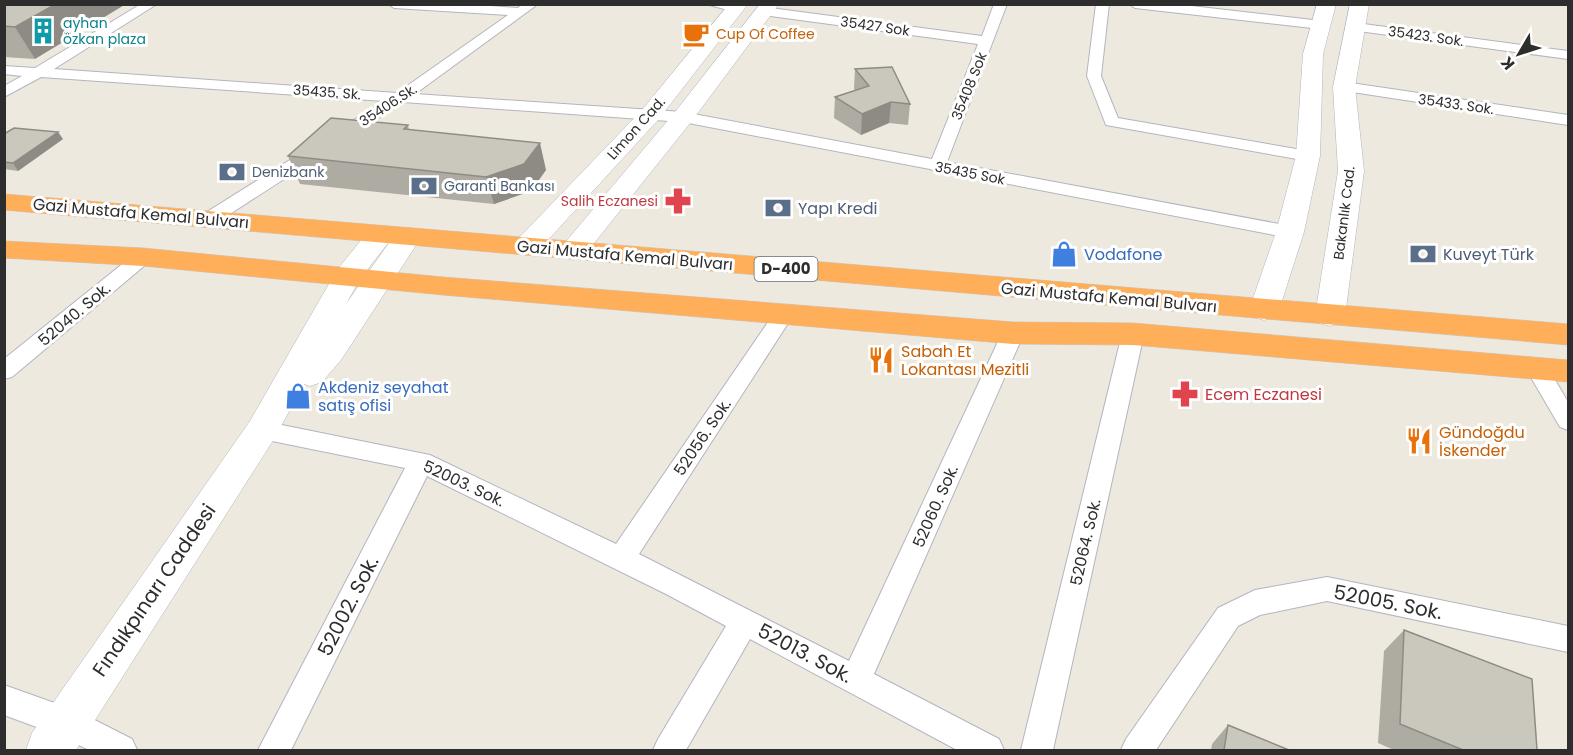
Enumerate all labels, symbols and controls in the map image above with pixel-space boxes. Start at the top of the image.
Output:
street label: 35427 Sok [839,11,912,41]
place label: ayhan özkan plaza [63,13,146,49]
building icon: ayhan özkan plaza [28,16,58,46]
cafe icon: Cup Of Coffee [681,19,711,49]
street label: 35423. Sok. [1387,21,1465,51]
place label: Cup Of Coffee [716,24,815,44]
north arrow [1489,24,1549,84]
street label: 35408 Sok [946,48,992,123]
text: K [1495,52,1520,75]
street label: 35406.Sk. [355,79,421,131]
street label: 35435. Sk. [292,80,362,104]
street label: 35433. Sok. [1417,89,1495,119]
street label: Limon Cad. [602,92,670,164]
street label: 35435 Sok [933,156,1008,190]
bank icon: Denizbank [217,157,247,187]
place label: Denizbank [252,162,325,182]
street label: Bakanlık Cad. [1328,165,1360,261]
bank icon: Garanti Bankası [409,171,439,201]
place label: Garanti Bankası [444,176,555,196]
pharmacy icon: Salih Eczanesi [663,186,693,216]
place label: Salih Eczanesi [561,191,658,211]
street label: Gazi Mustafa Kemal Bulvarı [32,193,250,234]
bank icon: Yapı Kredi [763,193,793,223]
place label: Yapı Kredi [798,197,877,220]
street label: Gazi Mustafa Kemal Bulvarı [516,235,734,276]
shop icon: Vodafone [1049,239,1079,269]
bank icon: Kuveyt Türk [1408,239,1438,269]
place label: Vodafone [1084,243,1162,266]
place label: Kuveyt Türk [1443,243,1535,266]
road number: D-400 [754,257,818,281]
street label: 52040. Sok. [33,277,116,352]
street label: Gazi Mustafa Kemal Bulvarı [1000,277,1218,318]
place label: Sabah Et Lokantası Mezitli [901,340,1029,381]
restaurant icon: Sabah Et Lokantası Mezitli [866,345,896,375]
place label: Akdeniz seyahat satış ofisi [318,376,449,417]
pharmacy icon: Ecem Eczanesi [1170,379,1200,409]
shop icon: Akdeniz seyahat satış ofisi [283,381,313,411]
place label: Ecem Eczanesi [1205,383,1322,406]
street label: 52056. Sok. [668,394,737,480]
place label: Gündoğdu İskender [1439,421,1525,462]
restaurant icon: Gündoğdu İskender [1404,426,1434,456]
street label: 52003. Sok. [419,455,508,512]
street label: 52060. Sok. [907,461,964,551]
street label: 52064. Sok. [1064,496,1107,588]
street label: Fındıkpınarı Caddesi [86,498,222,682]
street label: 52002. Sok. [311,551,385,661]
street label: 52005. Sok. [1331,578,1445,626]
street label: 52013. Sok. [753,616,857,690]

